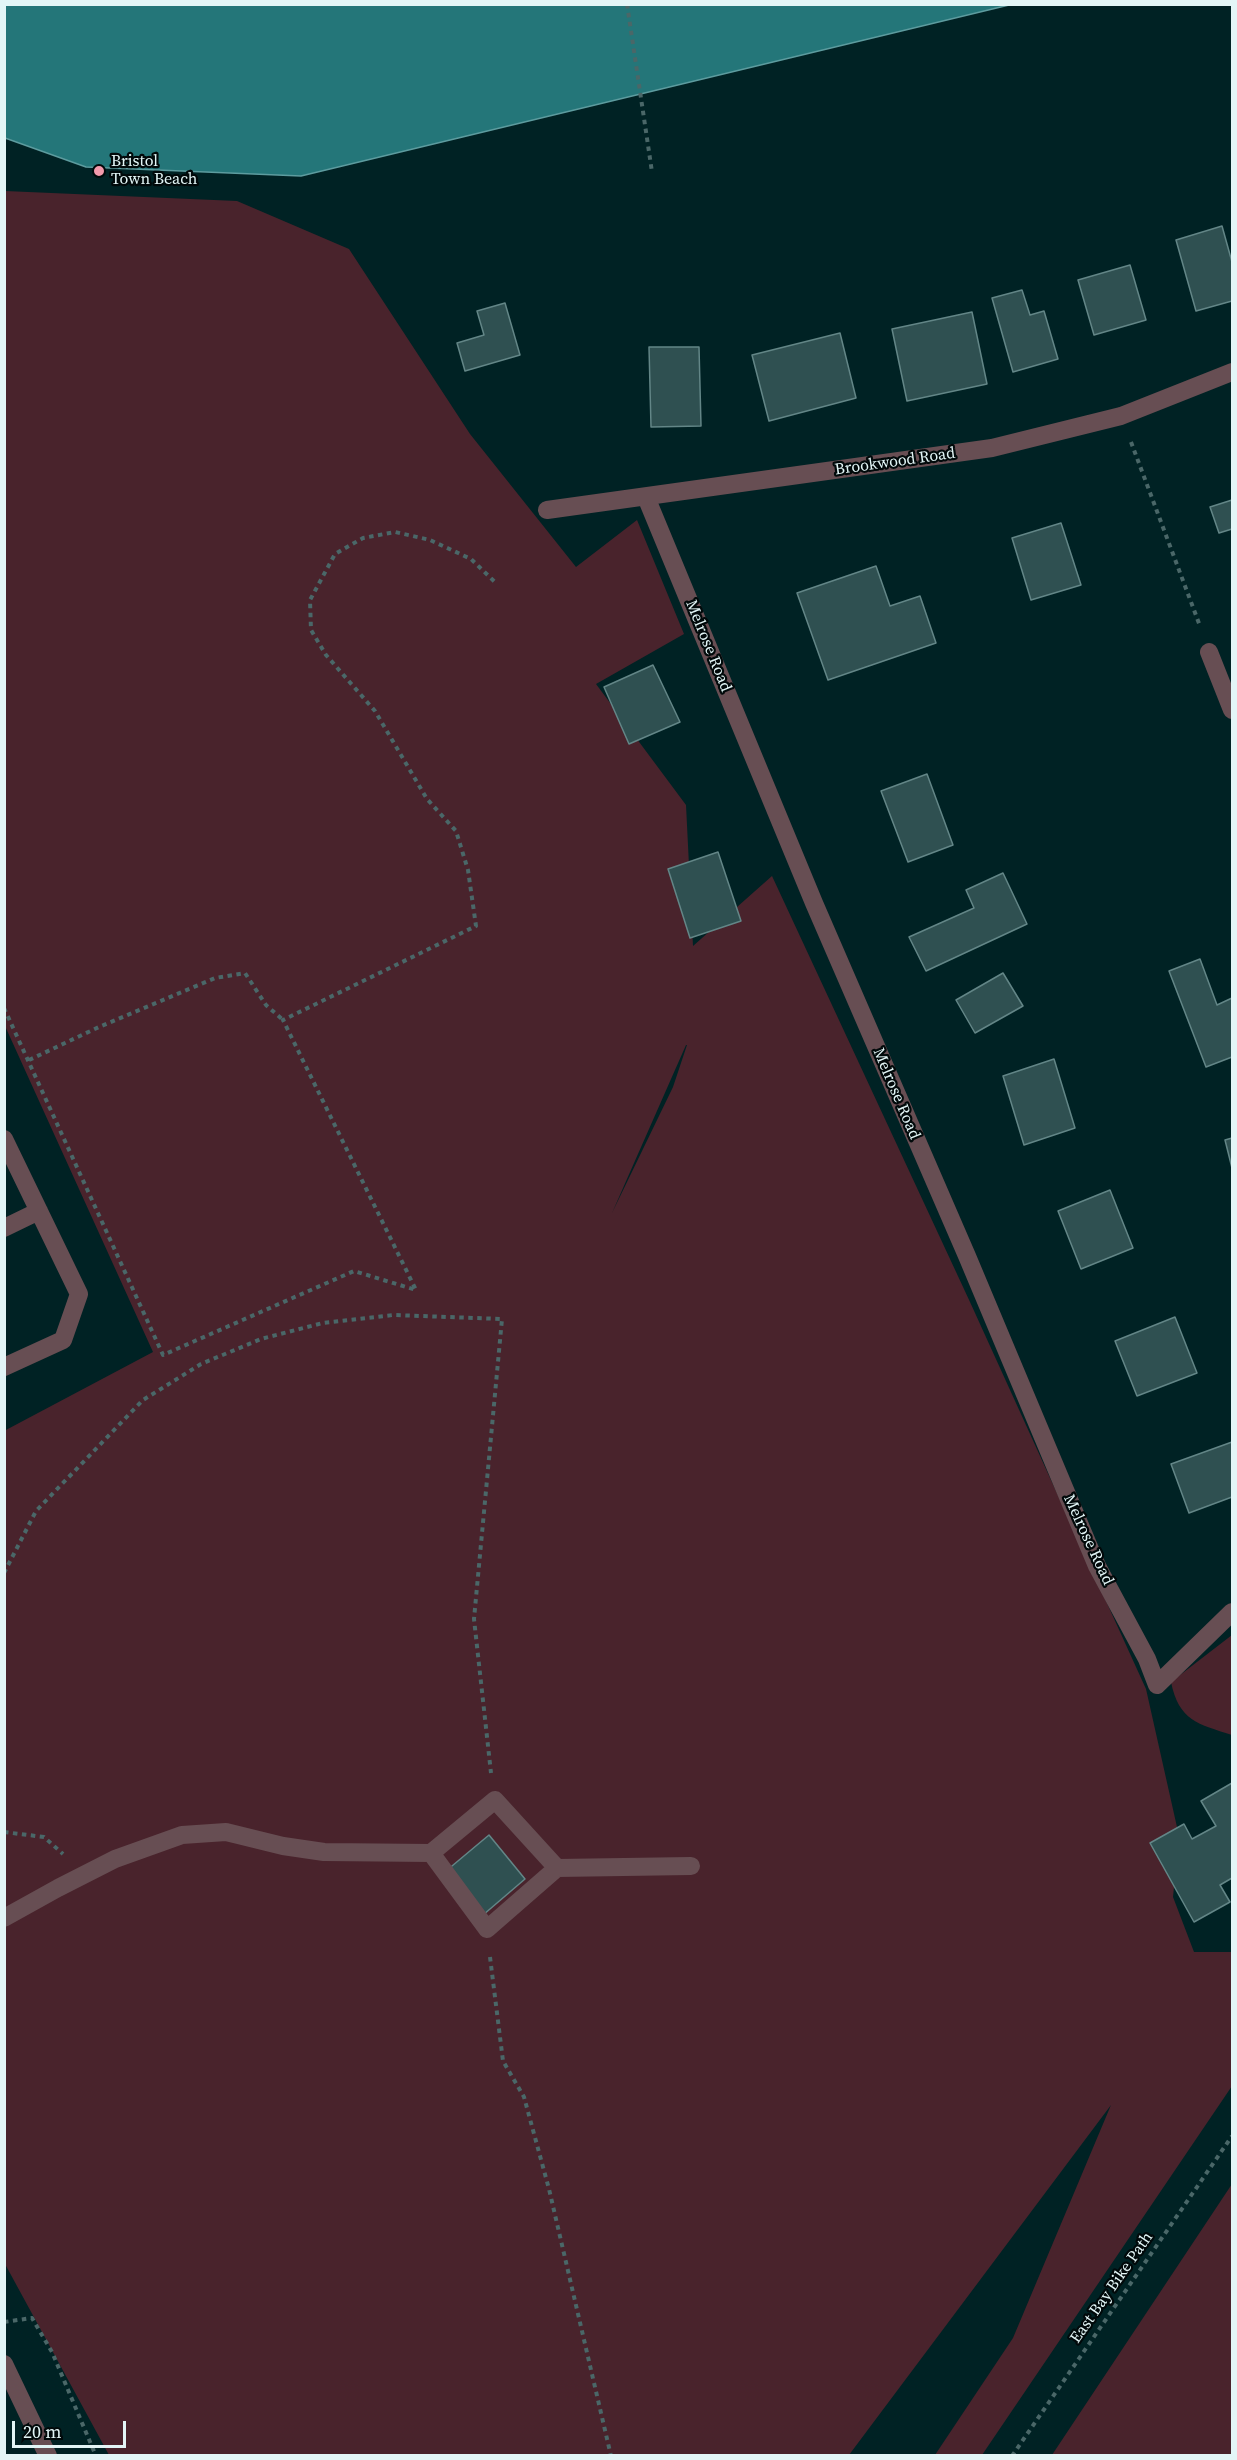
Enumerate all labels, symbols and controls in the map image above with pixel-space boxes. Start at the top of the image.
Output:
place label: Bristol Town Beach [111,152,197,190]
marker: Bristol Town Beach [92,164,106,178]
street label: Brookwood Road [834,444,956,480]
street label: Melrose Road [681,597,735,695]
street label: Melrose Road [868,1045,924,1143]
street label: Melrose Road [1059,1492,1117,1588]
street label: East Bay Bike Path [1067,2229,1157,2347]
scale bar [15,2409,129,2447]
text: 20 m [23,2419,61,2444]

